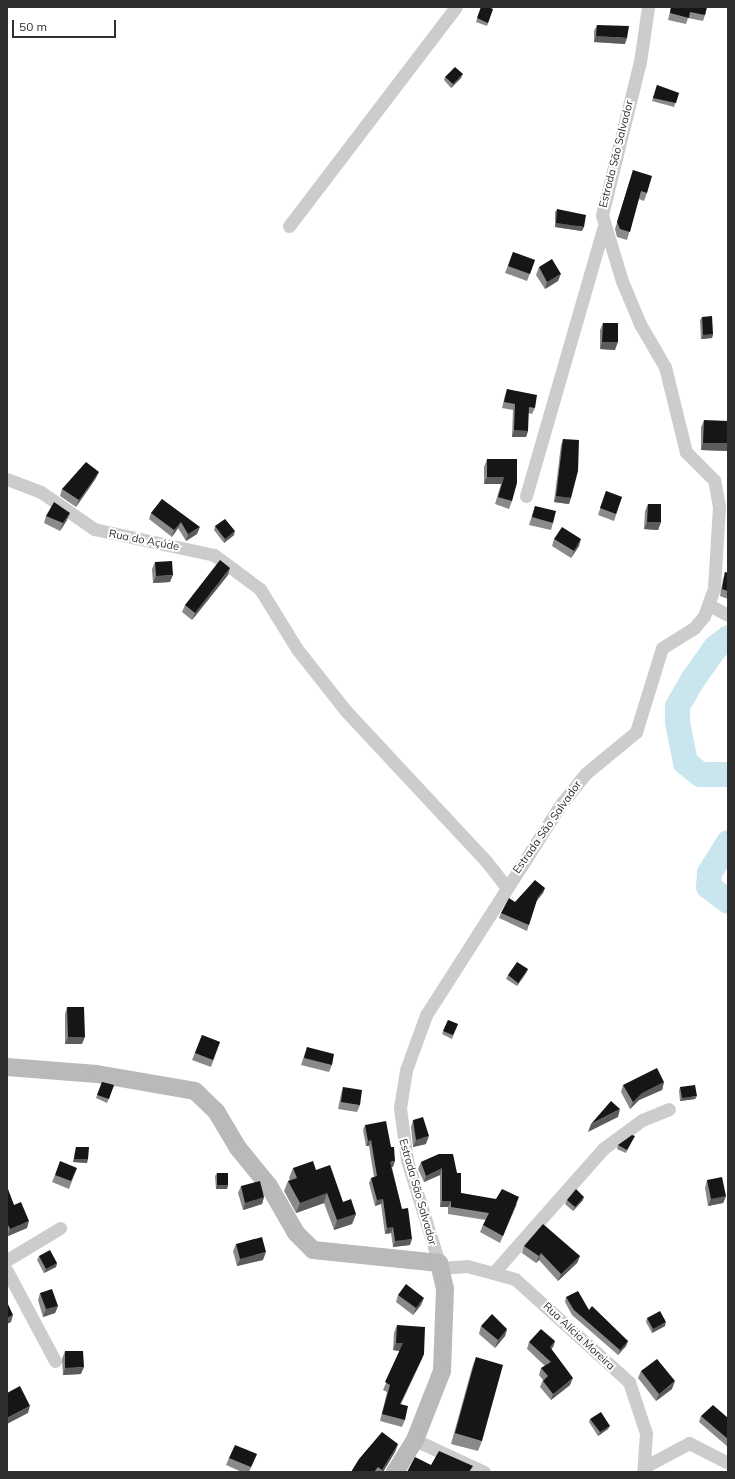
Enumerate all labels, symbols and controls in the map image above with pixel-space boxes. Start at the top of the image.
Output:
scale bar [14,12,118,38]
text: 50 m [19,19,47,34]
street label: Estrada São Salvador [596,99,636,209]
street label: Rua do Açúde [108,527,180,553]
street label: Estrada São Salvador [510,778,584,876]
street label: Estrada São Salvador [396,1137,440,1247]
street label: Rua Alícia Moreira [540,1299,618,1373]

